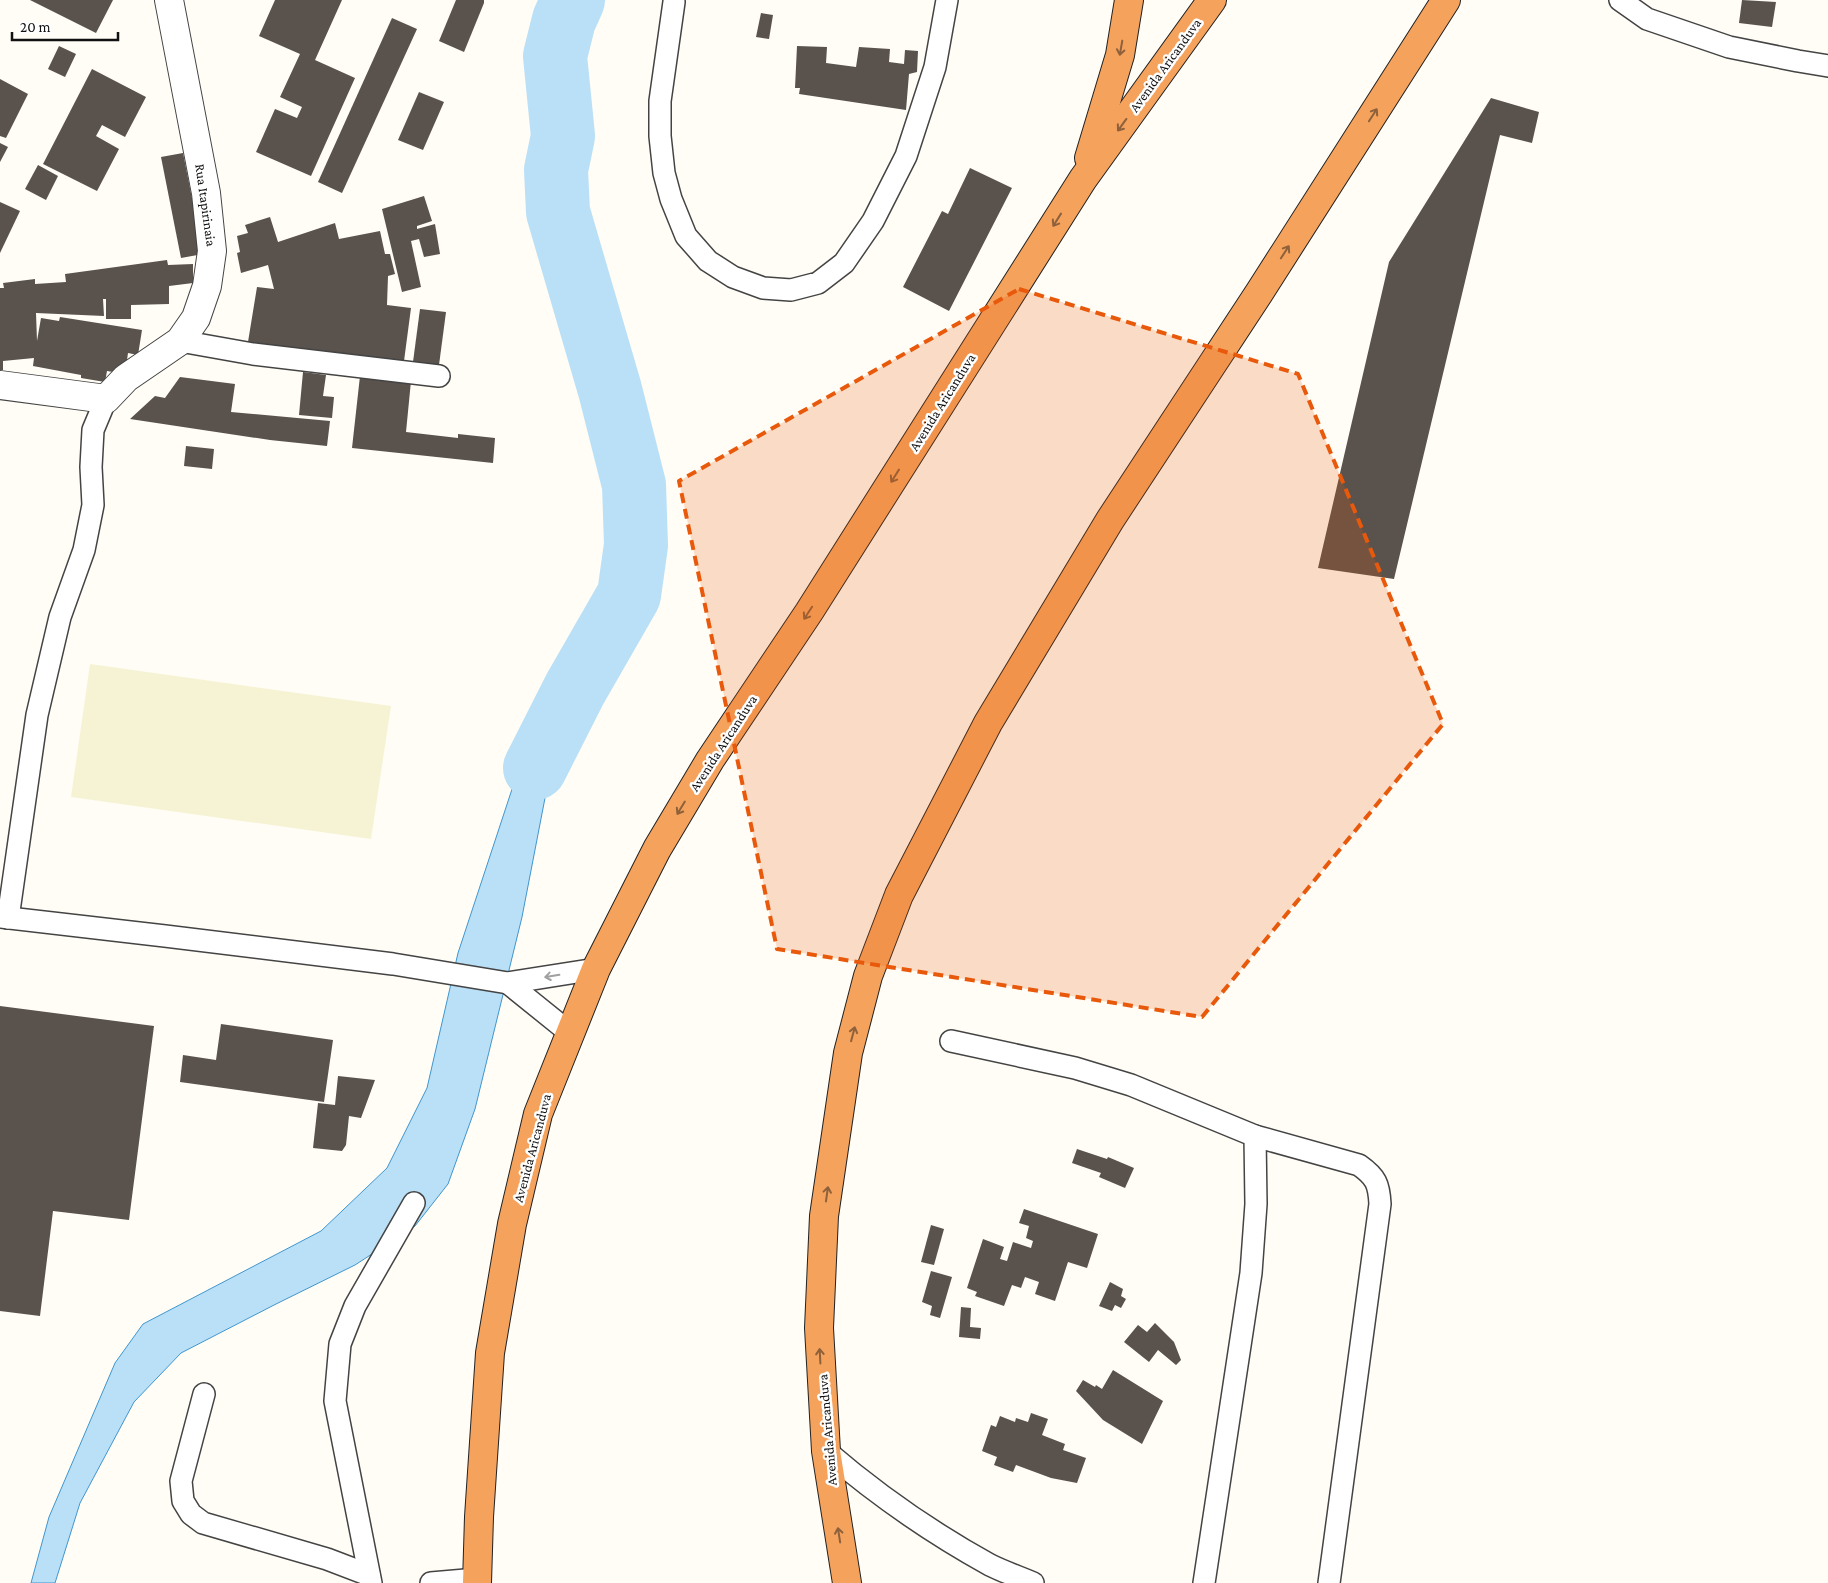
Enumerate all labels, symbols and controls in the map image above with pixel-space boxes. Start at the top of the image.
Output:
scale bar [12,10,119,42]
street label: Avenida Aricanduva [1126,15,1205,115]
text: 20 m [20,19,51,35]
one-way arrow [1116,40,1126,56]
one-way arrow [1367,108,1378,122]
one-way arrow [1117,118,1127,132]
street label: Rua Itapirinaia [192,163,220,248]
one-way arrow [1052,213,1062,227]
one-way arrow [1280,245,1291,259]
street label: Avenida Aricanduva [906,350,979,454]
one-way arrow [890,468,900,482]
one-way arrow [803,606,813,620]
street label: Avenida Aricanduva [686,691,760,794]
one-way arrow [676,800,686,814]
one-way arrow [545,971,561,981]
one-way arrow [849,1026,858,1042]
street label: Avenida Aricanduva [510,1091,554,1204]
one-way arrow [822,1186,832,1202]
one-way arrow [816,1348,825,1364]
street label: Avenida Aricanduva [814,1373,840,1486]
one-way arrow [834,1527,844,1543]

